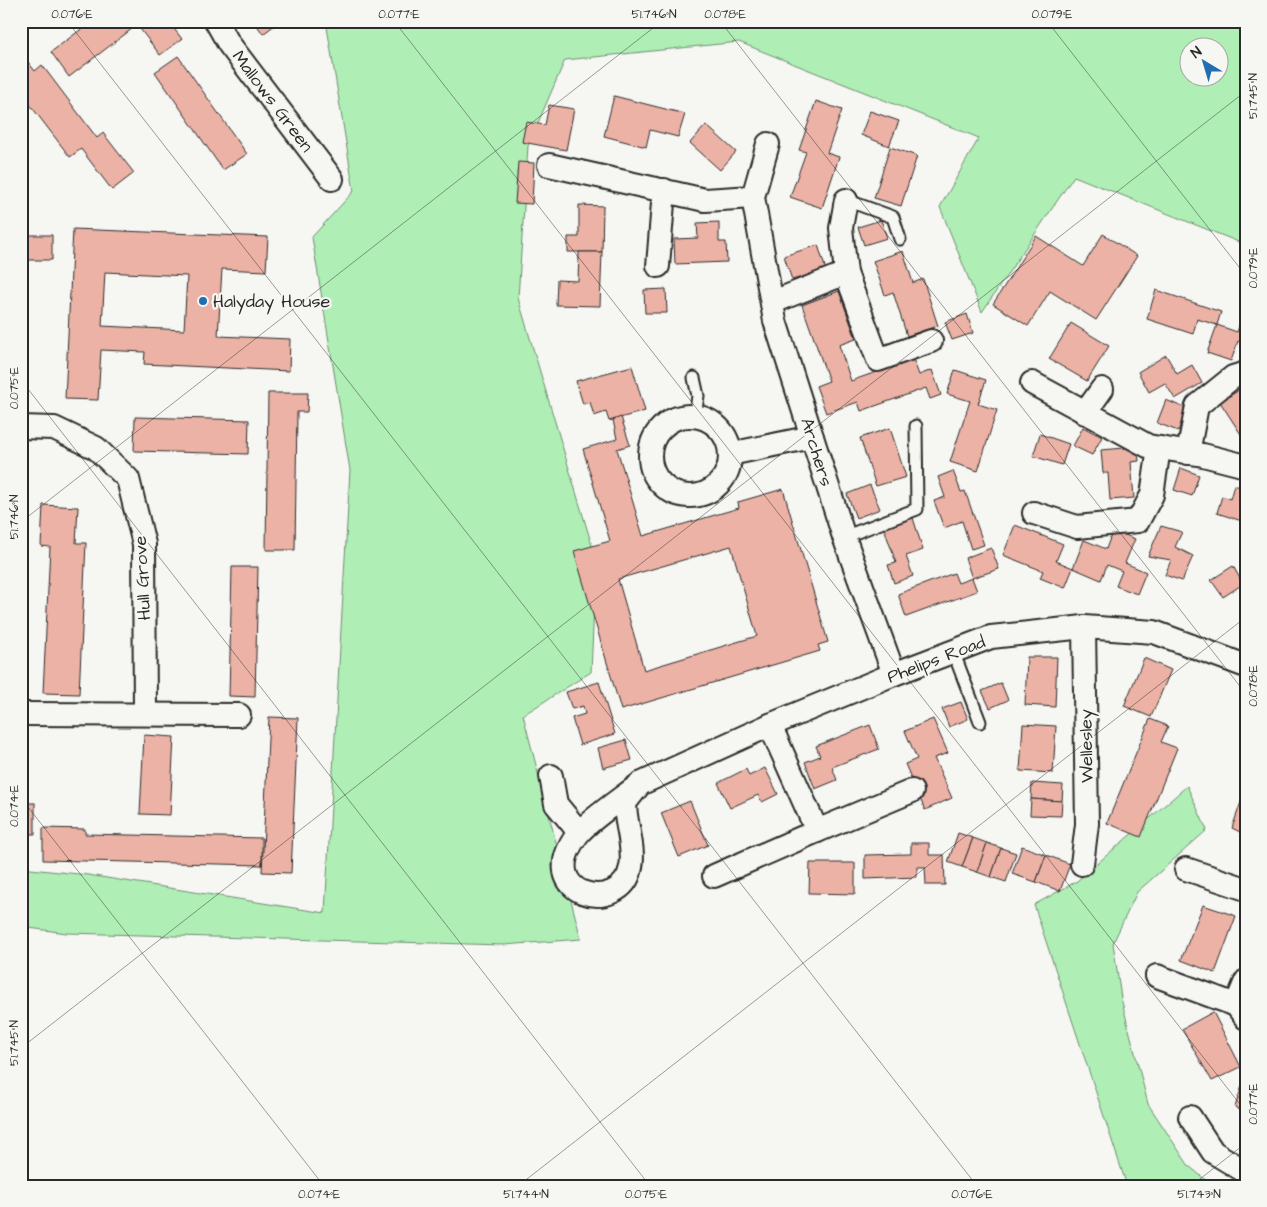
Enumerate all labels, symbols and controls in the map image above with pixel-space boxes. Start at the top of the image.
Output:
text: 0.076°E [51,6,93,23]
text: 0.077°E [378,6,420,23]
text: 51.746°N [632,6,677,23]
text: 0.078°E [704,6,746,23]
text: 0.079°E [1032,6,1072,23]
north arrow [1180,38,1230,88]
text: N [1187,42,1206,63]
street label: Mallows Green [226,45,319,157]
text: 51.745°N [1245,73,1262,119]
text: 0.079°E [1245,248,1262,288]
place label: Halyday House [213,289,330,315]
marker: Halyday House [197,295,209,307]
text: 0.075°E [6,367,23,409]
street label: Archers [794,415,839,490]
text: 51.746°N [6,494,23,539]
street label: Hull Grove [128,535,157,621]
street label: Phelips Road [883,629,989,690]
text: 0.078°E [1245,665,1262,707]
street label: Wellesley [1073,709,1101,783]
text: 0.074°E [6,785,23,827]
text: 51.745°N [6,1020,23,1066]
text: 0.077°E [1245,1083,1262,1125]
text: 0.074°E [298,1186,340,1203]
text: 51.744°N [503,1186,549,1203]
text: 0.075°E [625,1186,667,1203]
text: 0.076°E [951,1186,993,1203]
text: 51.743°N [1177,1186,1221,1203]

